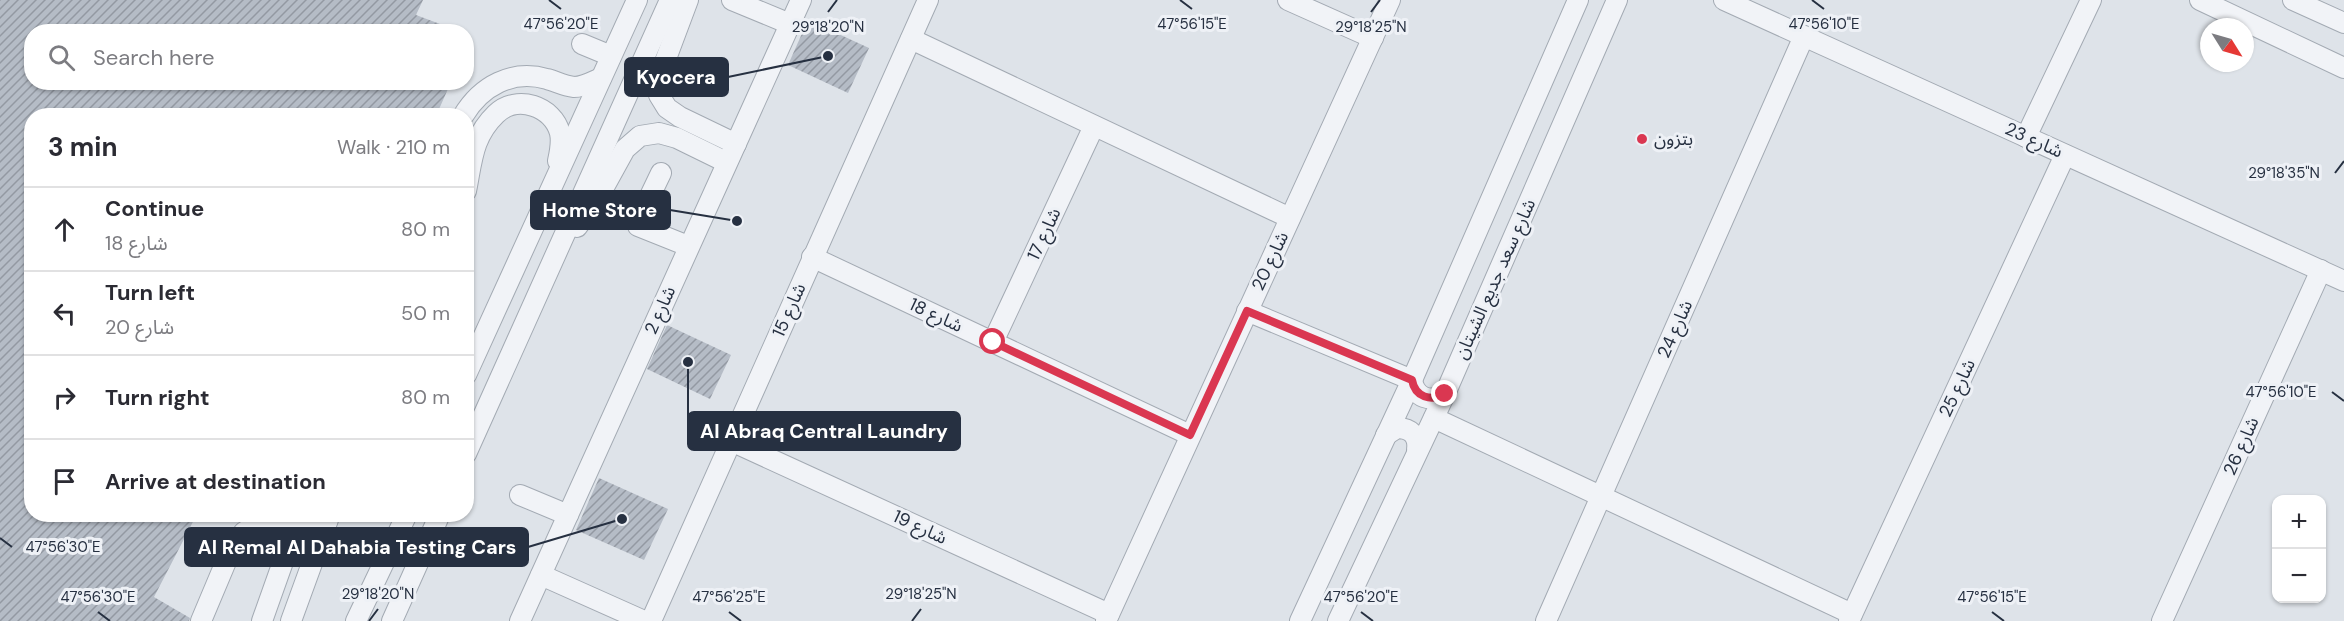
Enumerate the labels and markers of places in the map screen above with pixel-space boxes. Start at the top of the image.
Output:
callout: Kyocera [625,58,728,96]
place label: بتزون [1654,127,1693,151]
marker: بتزون [1635,132,1649,146]
callout: Home Store [531,191,670,229]
callout: Al Abraq Central Laundry [688,412,960,450]
callout: Al Remal Al Dahabia Testing Cars [185,528,528,566]

